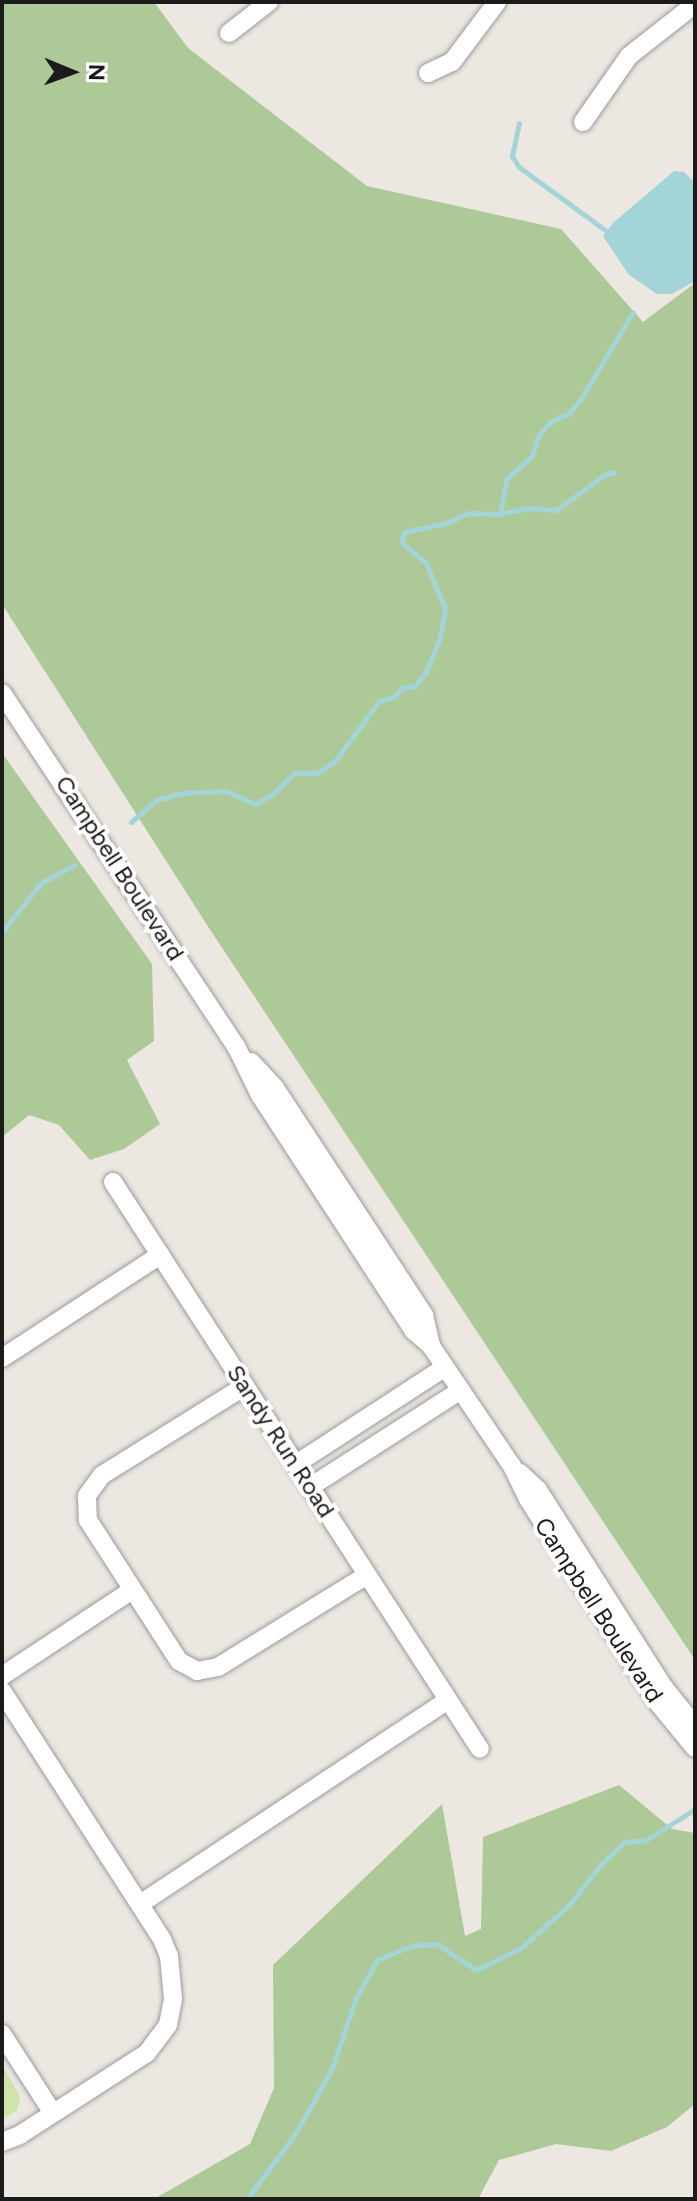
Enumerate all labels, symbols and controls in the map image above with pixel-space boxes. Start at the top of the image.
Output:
north arrow [32,32,112,112]
text: N [83,64,110,81]
street label: Campbell Boulevard [50,770,190,966]
street label: Sandy Run Road [221,1359,341,1523]
street label: Campbell Boulevard [529,1512,669,1708]

